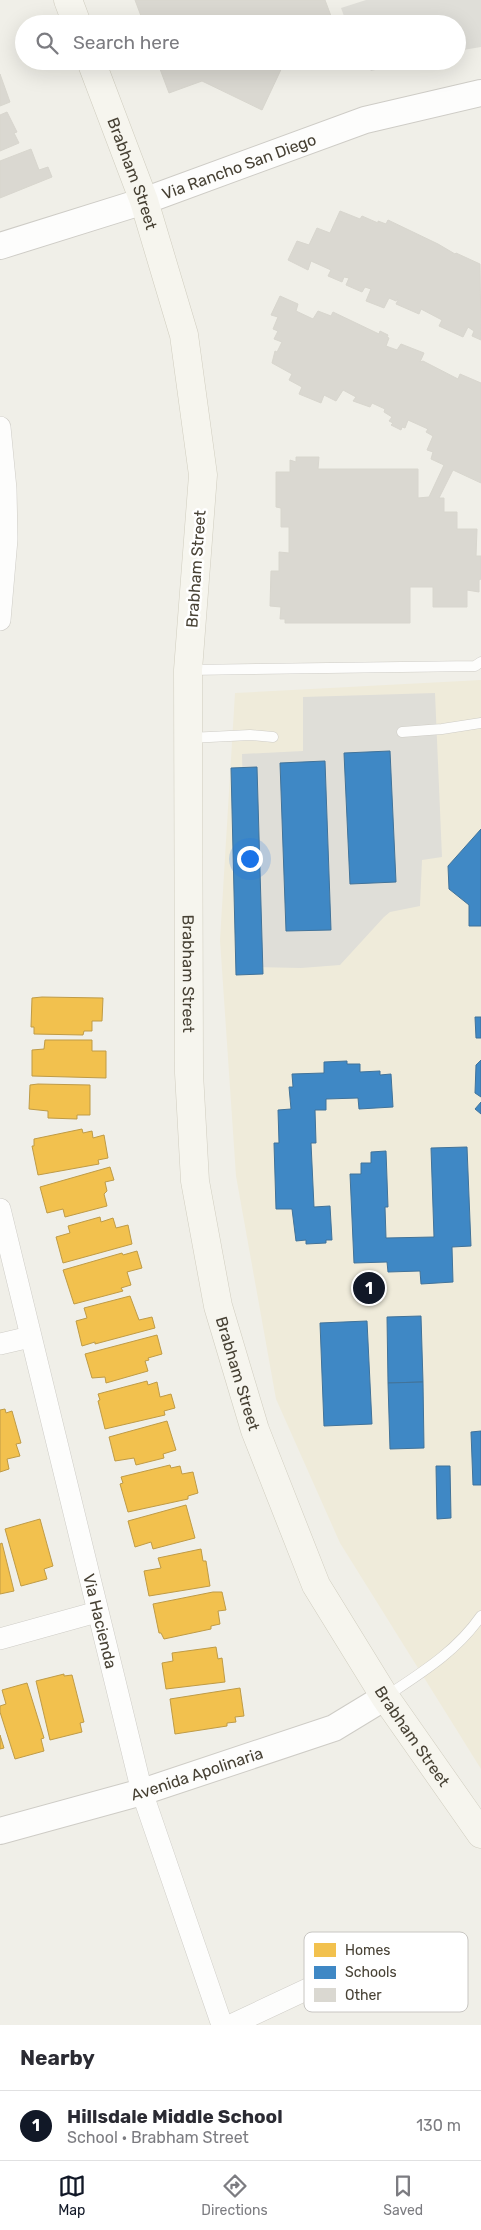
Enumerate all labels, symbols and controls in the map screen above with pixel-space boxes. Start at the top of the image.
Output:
search box [15,15,466,70]
icon: search [33,29,61,57]
text: Search here [73,31,180,54]
street label: Brabham Street [104,115,161,232]
street label: Via Rancho San Diego [159,129,319,203]
street label: Brabham Street [182,509,210,629]
your location [237,846,263,872]
street label: Brabham Street [179,915,198,1033]
pin: 1 [353,1269,385,1307]
street label: Brabham Street [212,1314,264,1433]
street label: Via Hacienda [80,1572,121,1670]
street label: Brabham Street [371,1682,454,1790]
street label: Avenida Apolinaria [129,1743,265,1804]
legend [304,1932,468,2012]
text: Homes [345,1942,390,1959]
text: Schools [345,1964,397,1981]
text: Other [345,1987,382,2004]
text: Nearby [20,2045,95,2070]
text: Hillsdale Middle School [67,2105,283,2128]
text: 1 [32,2116,40,2135]
text: 130 m [416,2116,461,2135]
text: School · Brabham Street [67,2128,249,2147]
tab: Map [58,2172,86,2219]
tab: Directions [201,2172,268,2219]
tab: Saved [383,2172,423,2219]

